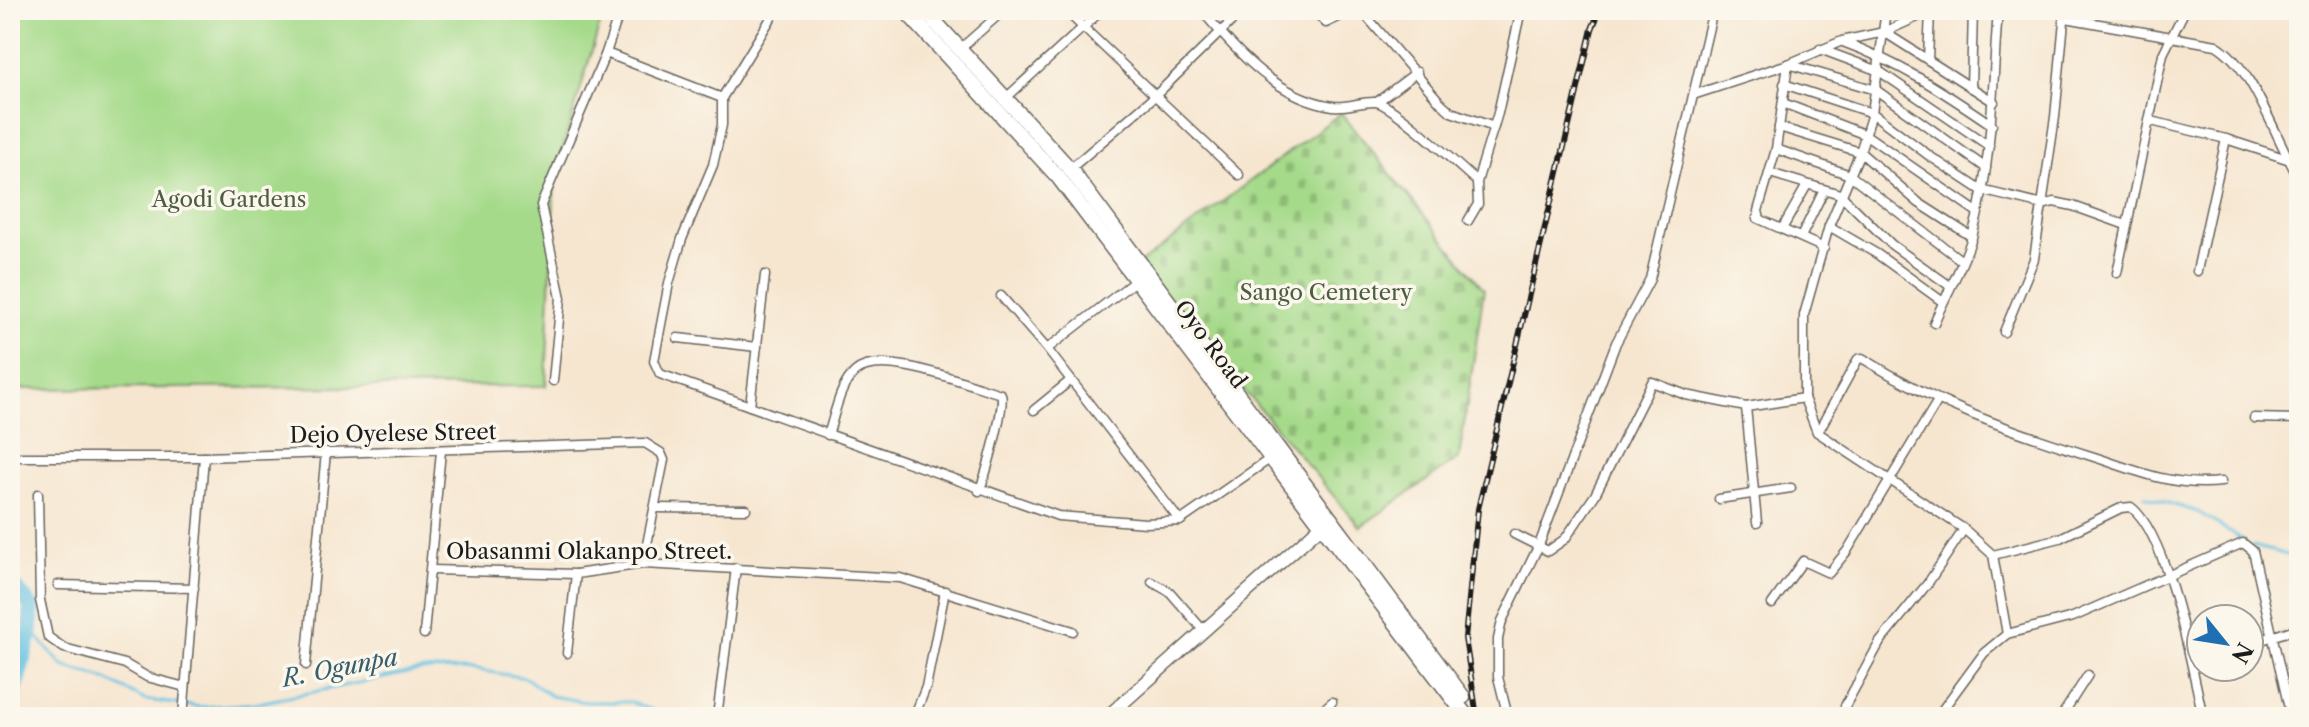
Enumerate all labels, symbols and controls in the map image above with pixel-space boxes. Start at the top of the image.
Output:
park label: Agodi Gardens [151,186,306,213]
park label: Sango Cemetery [1240,279,1413,306]
street label: Oyo Road [1169,295,1253,394]
street label: Dejo Oyelese Street [289,418,497,449]
street label: Obasanmi Olakanpo Street. [446,538,732,565]
north arrow [2185,603,2265,683]
text: N [2225,638,2258,668]
water label: R. Ogunpa [278,642,400,693]

